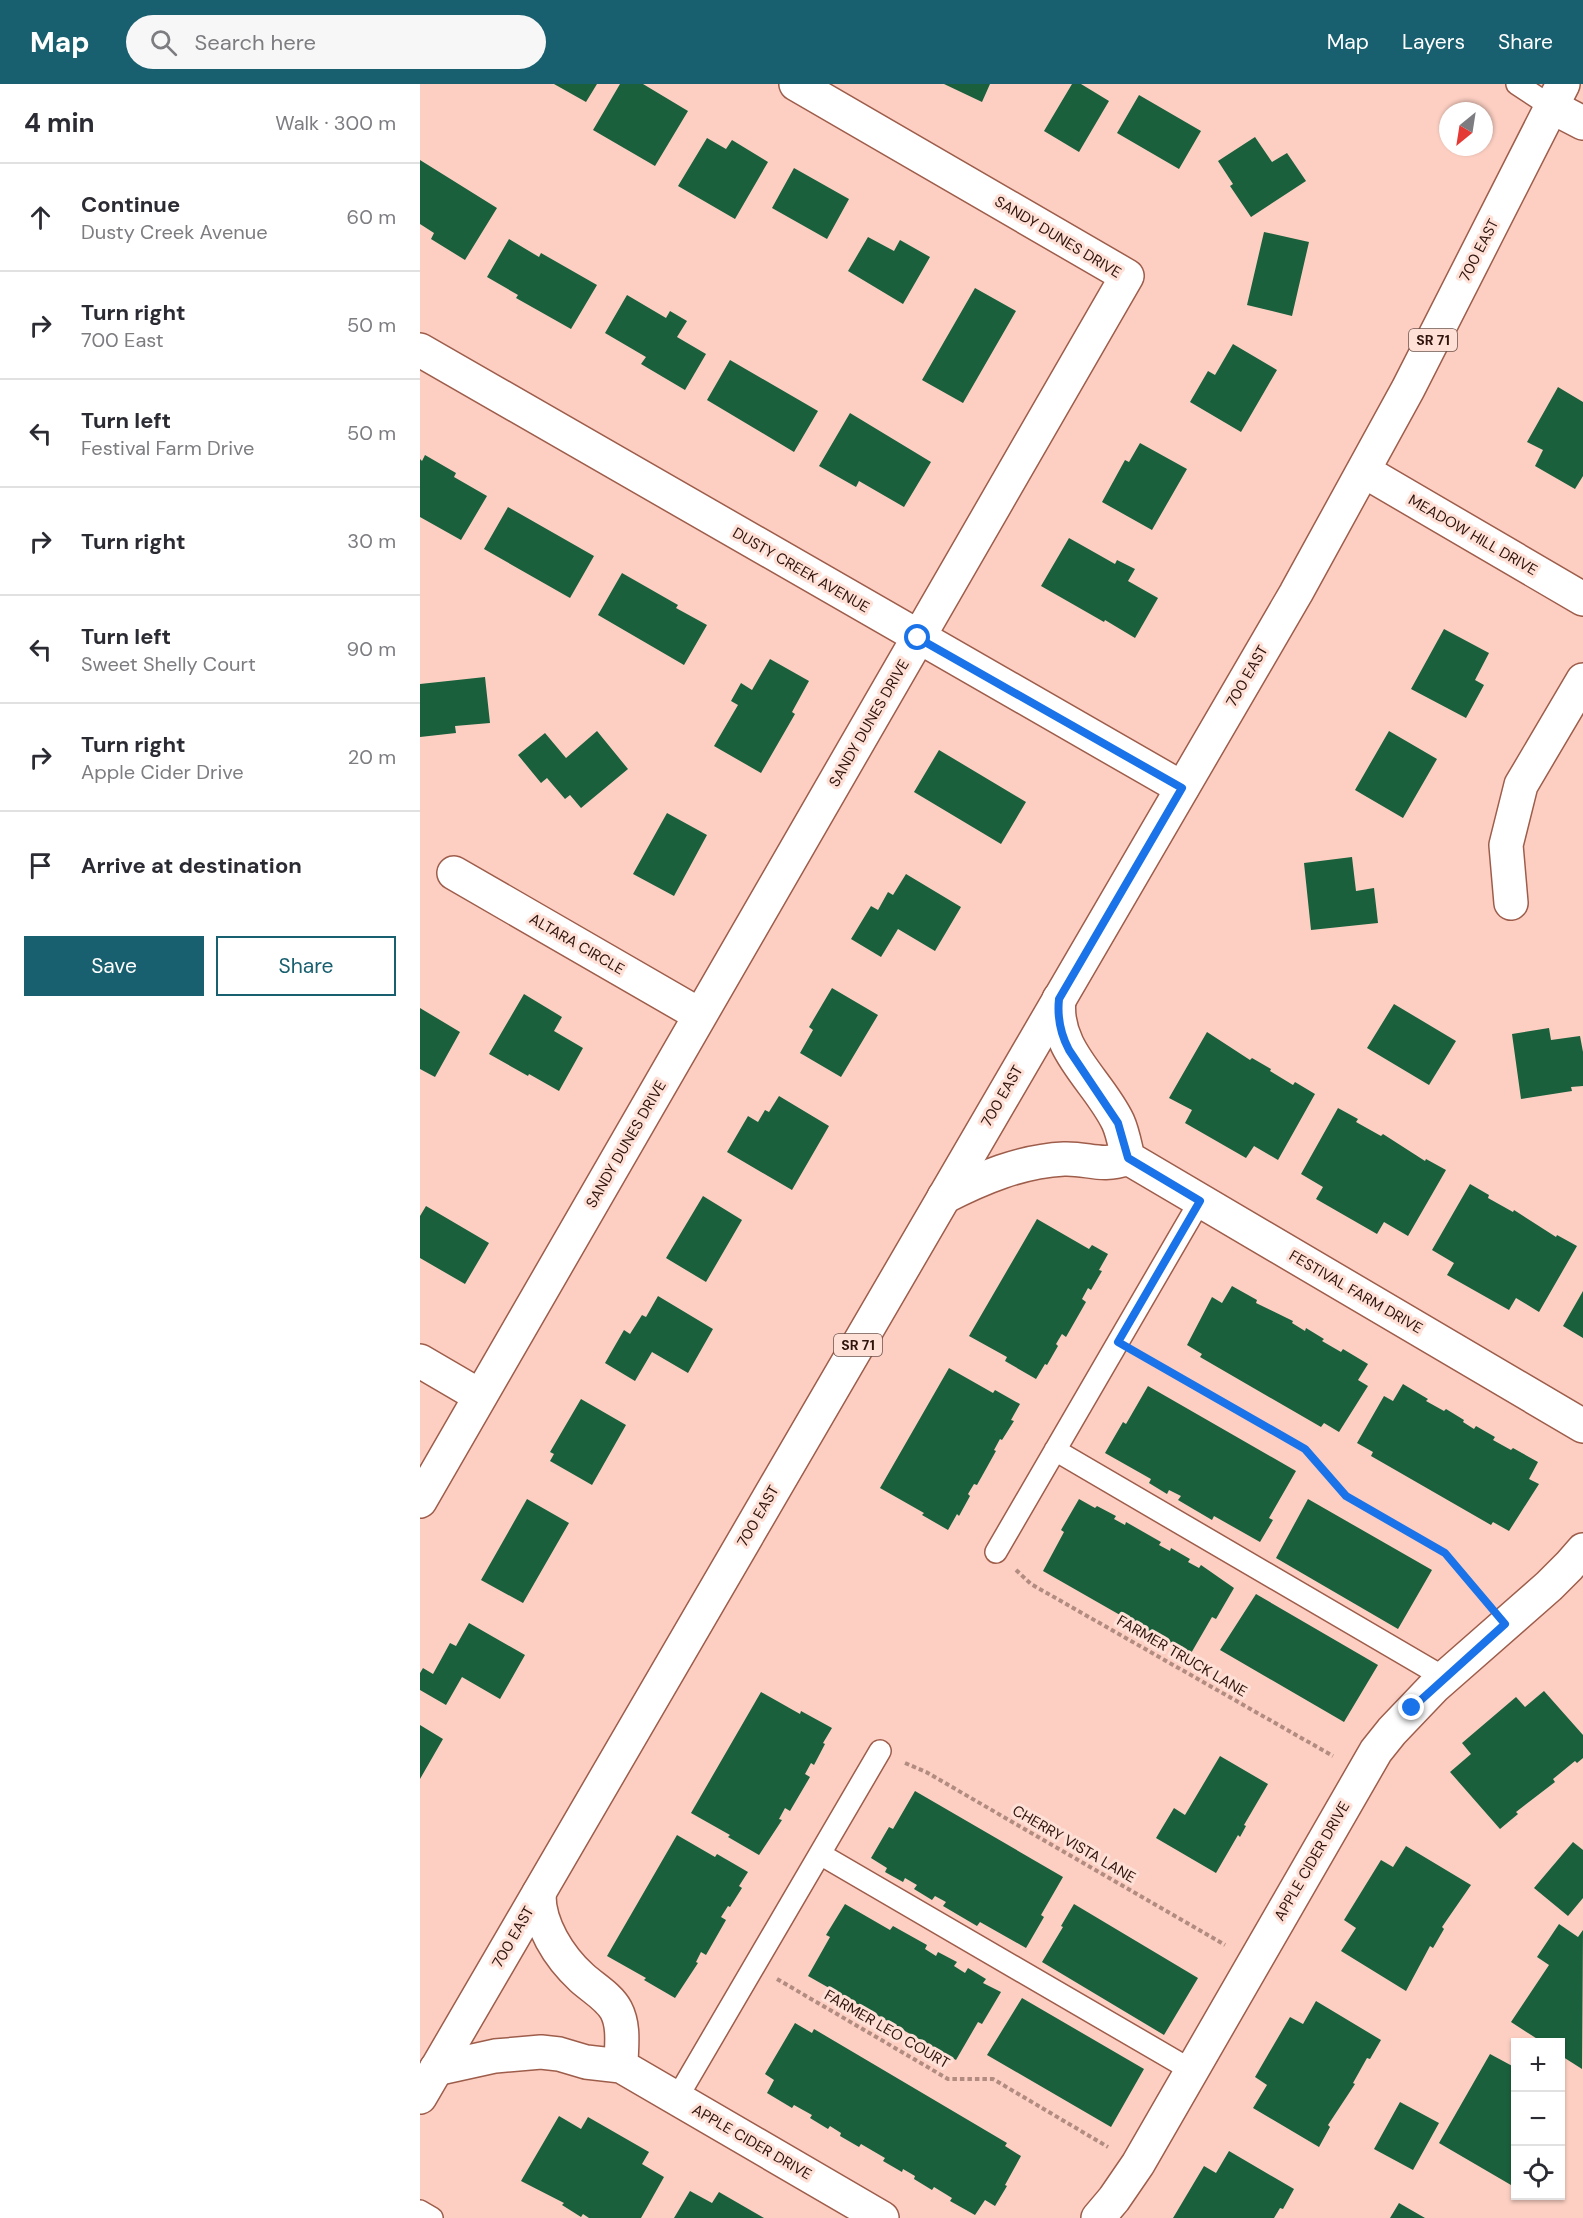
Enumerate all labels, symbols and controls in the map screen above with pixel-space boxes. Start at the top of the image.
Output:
search box [126,15,546,69]
text: Map [30,24,90,61]
icon: search [147,26,180,59]
text: Search here [195,28,316,57]
text: Map [1327,28,1369,56]
text: Layers [1402,28,1465,56]
text: Share [1498,28,1553,56]
north arrow [1439,102,1493,156]
text: 4 min [24,106,95,140]
text: Walk · 300 m [275,110,396,136]
text: Continue [81,190,180,219]
street label: SANDY DUNES DRIVE [991,191,1125,283]
icon: ahead [24,201,57,234]
text: 60 m [347,204,396,230]
street label: 700 EAST [1455,215,1503,285]
text: Dusty Creek Avenue [81,219,268,245]
text: Turn right [81,298,186,327]
icon: right [24,309,57,342]
text: 50 m [347,312,396,338]
text: 700 East [81,327,164,353]
road number: SR 71 [1409,329,1457,351]
text: Turn left [81,406,171,435]
icon: left [24,417,57,450]
text: 50 m [347,420,396,446]
text: Festival Farm Drive [81,435,254,461]
street label: MEADOW HILL DRIVE [1405,490,1541,580]
street label: DUSTY CREEK AVENUE [729,523,873,617]
icon: right [24,525,57,558]
text: Turn right [81,527,186,556]
text: 30 m [347,528,396,554]
text: Turn left [81,622,171,651]
route start [904,624,930,650]
icon: left [24,633,57,666]
text: 90 m [347,636,396,662]
street label: 700 EAST [1221,642,1273,710]
text: Sweet Shelly Court [81,651,256,677]
street label: SANDY DUNES DRIVE [824,656,914,790]
text: Turn right [81,730,186,759]
icon: right [24,741,57,774]
text: 20 m [348,744,396,770]
text: Apple Cider Drive [81,759,244,785]
icon: arrive [24,849,57,882]
text: Arrive at destination [81,851,302,880]
street label: ALTARA CIRCLE [526,909,628,979]
button: Save [24,936,204,996]
button: Share [216,936,396,996]
street label: 700 EAST [976,1062,1028,1130]
street label: SANDY DUNES DRIVE [581,1077,671,1211]
street label: FESTIVAL FARM DRIVE [1286,1246,1426,1338]
road number: SR 71 [834,1334,882,1356]
street label: 700 EAST [732,1482,784,1550]
street label: FARMER TRUCK LANE [1113,1611,1251,1701]
route end [1398,1694,1424,1720]
street label: APPLE CIDER DRIVE [1270,1798,1354,1924]
street label: CHERRY VISTA LANE [1009,1800,1139,1888]
street label: 700 EAST [487,1903,539,1971]
street label: FARMER LEO COURT [821,1985,953,2073]
map controls [1511,2038,1565,2200]
button: + [1511,2038,1565,2092]
button: − [1511,2092,1565,2146]
street label: APPLE CIDER DRIVE [689,2100,815,2184]
button: locate [1511,2146,1565,2200]

